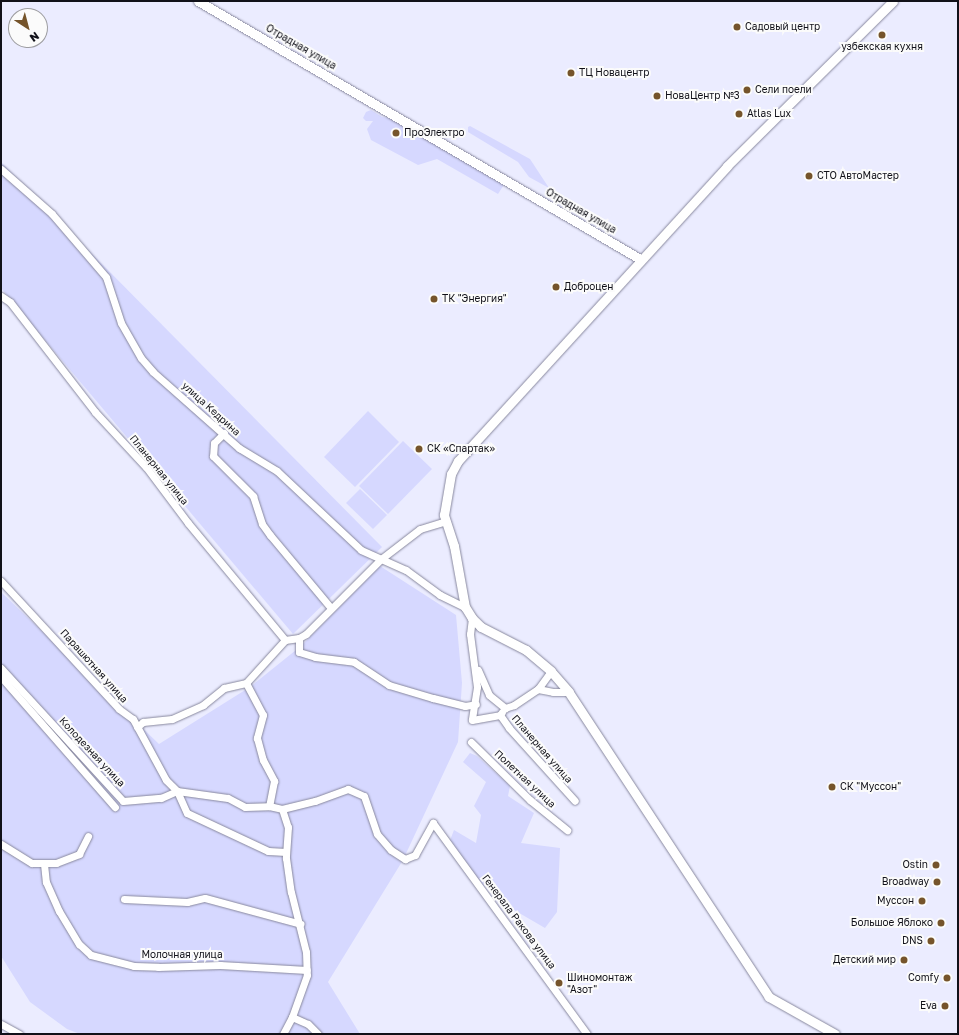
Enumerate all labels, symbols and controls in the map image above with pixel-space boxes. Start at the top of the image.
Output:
north arrow [8,8,48,48]
place label: Садовый центр [745,21,820,33]
street label: Отрадная улица [264,22,338,72]
marker: Садовый центр [732,22,742,32]
text: N [28,30,42,45]
marker: узбекская кухня [877,30,887,40]
place label: узбекская кухня [841,41,923,53]
place label: ТЦ Новацентр [579,67,649,79]
marker: ТЦ Новацентр [566,68,576,78]
place label: Сели поели [755,84,812,96]
marker: Сели поели [742,85,752,95]
place label: НоваЦентр №3 [665,90,740,102]
marker: НоваЦентр №3 [652,91,662,101]
place label: Atlas Lux [747,108,791,120]
marker: Atlas Lux [734,109,744,119]
place label: ПроЭлектро [404,127,465,139]
marker: ПроЭлектро [391,128,401,138]
place label: СТО АвтоМастер [817,170,899,182]
marker: СТО АвтоМастер [804,171,814,181]
street label: Отрадная улица [544,186,618,236]
place label: Доброцен [564,281,613,293]
marker: Доброцен [551,282,561,292]
place label: ТК "Энергия" [442,293,507,305]
marker: ТК "Энергия" [429,294,439,304]
street label: улица Кедрина [179,380,243,438]
street label: Планерная улица [127,433,191,507]
place label: СК «Спартак» [427,443,495,455]
marker: СК «Спартак» [414,444,424,454]
street label: Парашютная улица [58,627,130,705]
street label: Планерная улица [509,712,575,786]
street label: Колодезная улица [57,715,127,789]
street label: Полетная улица [492,748,558,810]
place label: СК "Муссон" [840,781,901,793]
marker: СК "Муссон" [827,782,837,792]
place label: Ostin [902,859,928,871]
marker: Ostin [931,860,941,870]
street label: Генерала Ракова улица [480,873,558,971]
place label: Broadway [882,876,929,888]
marker: Broadway [932,877,942,887]
place label: Муссон [877,895,914,907]
marker: Муссон [917,896,927,906]
place label: Большое Яблоко [851,917,933,929]
marker: Большое Яблоко [936,918,946,928]
place label: DNS [902,935,923,947]
marker: DNS [926,936,936,946]
street label: Молочная улица [141,949,223,961]
place label: Детский мир [833,954,896,966]
marker: Детский мир [899,955,909,965]
place label: Шиномонтаж "Азот" [567,971,633,994]
place label: Comfy [908,972,939,984]
marker: Comfy [942,973,952,983]
marker: Шиномонтаж "Азот" [554,978,564,988]
place label: Eva [920,1000,937,1012]
marker: Eva [940,1001,950,1011]

